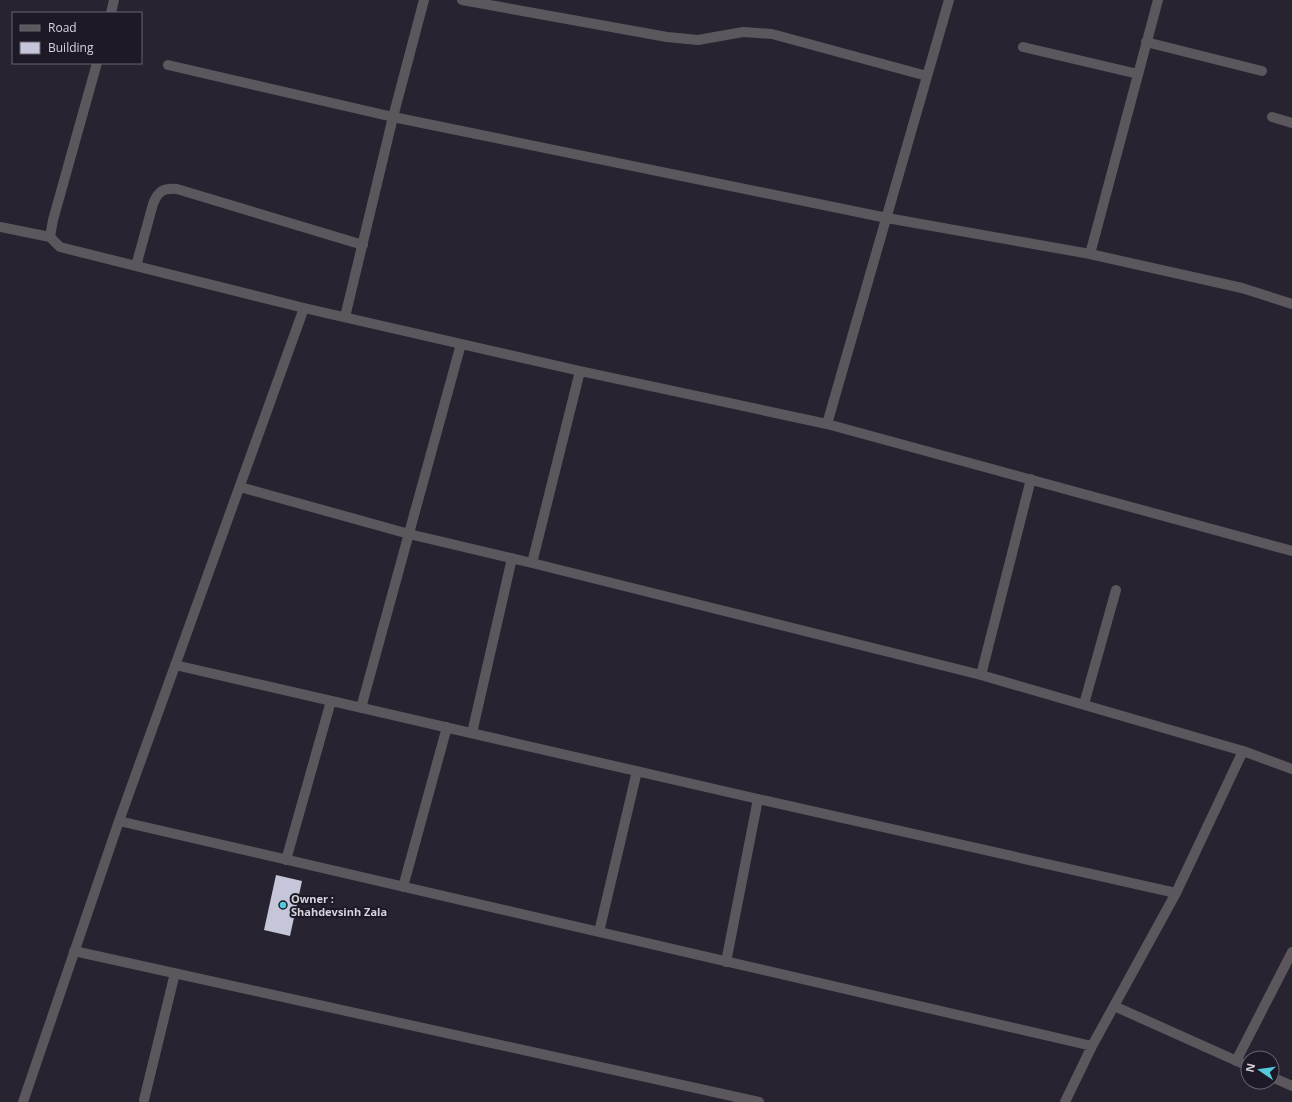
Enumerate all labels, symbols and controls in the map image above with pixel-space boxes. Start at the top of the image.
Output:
legend [12,12,142,64]
text: Road [48,19,77,36]
text: Building [48,39,94,56]
place label: Owner : Shahdevsinh Zala [291,891,387,919]
marker: Owner : Shahdevsinh Zala [278,900,288,910]
north arrow [1240,1050,1280,1090]
text: N [1241,1062,1258,1074]

